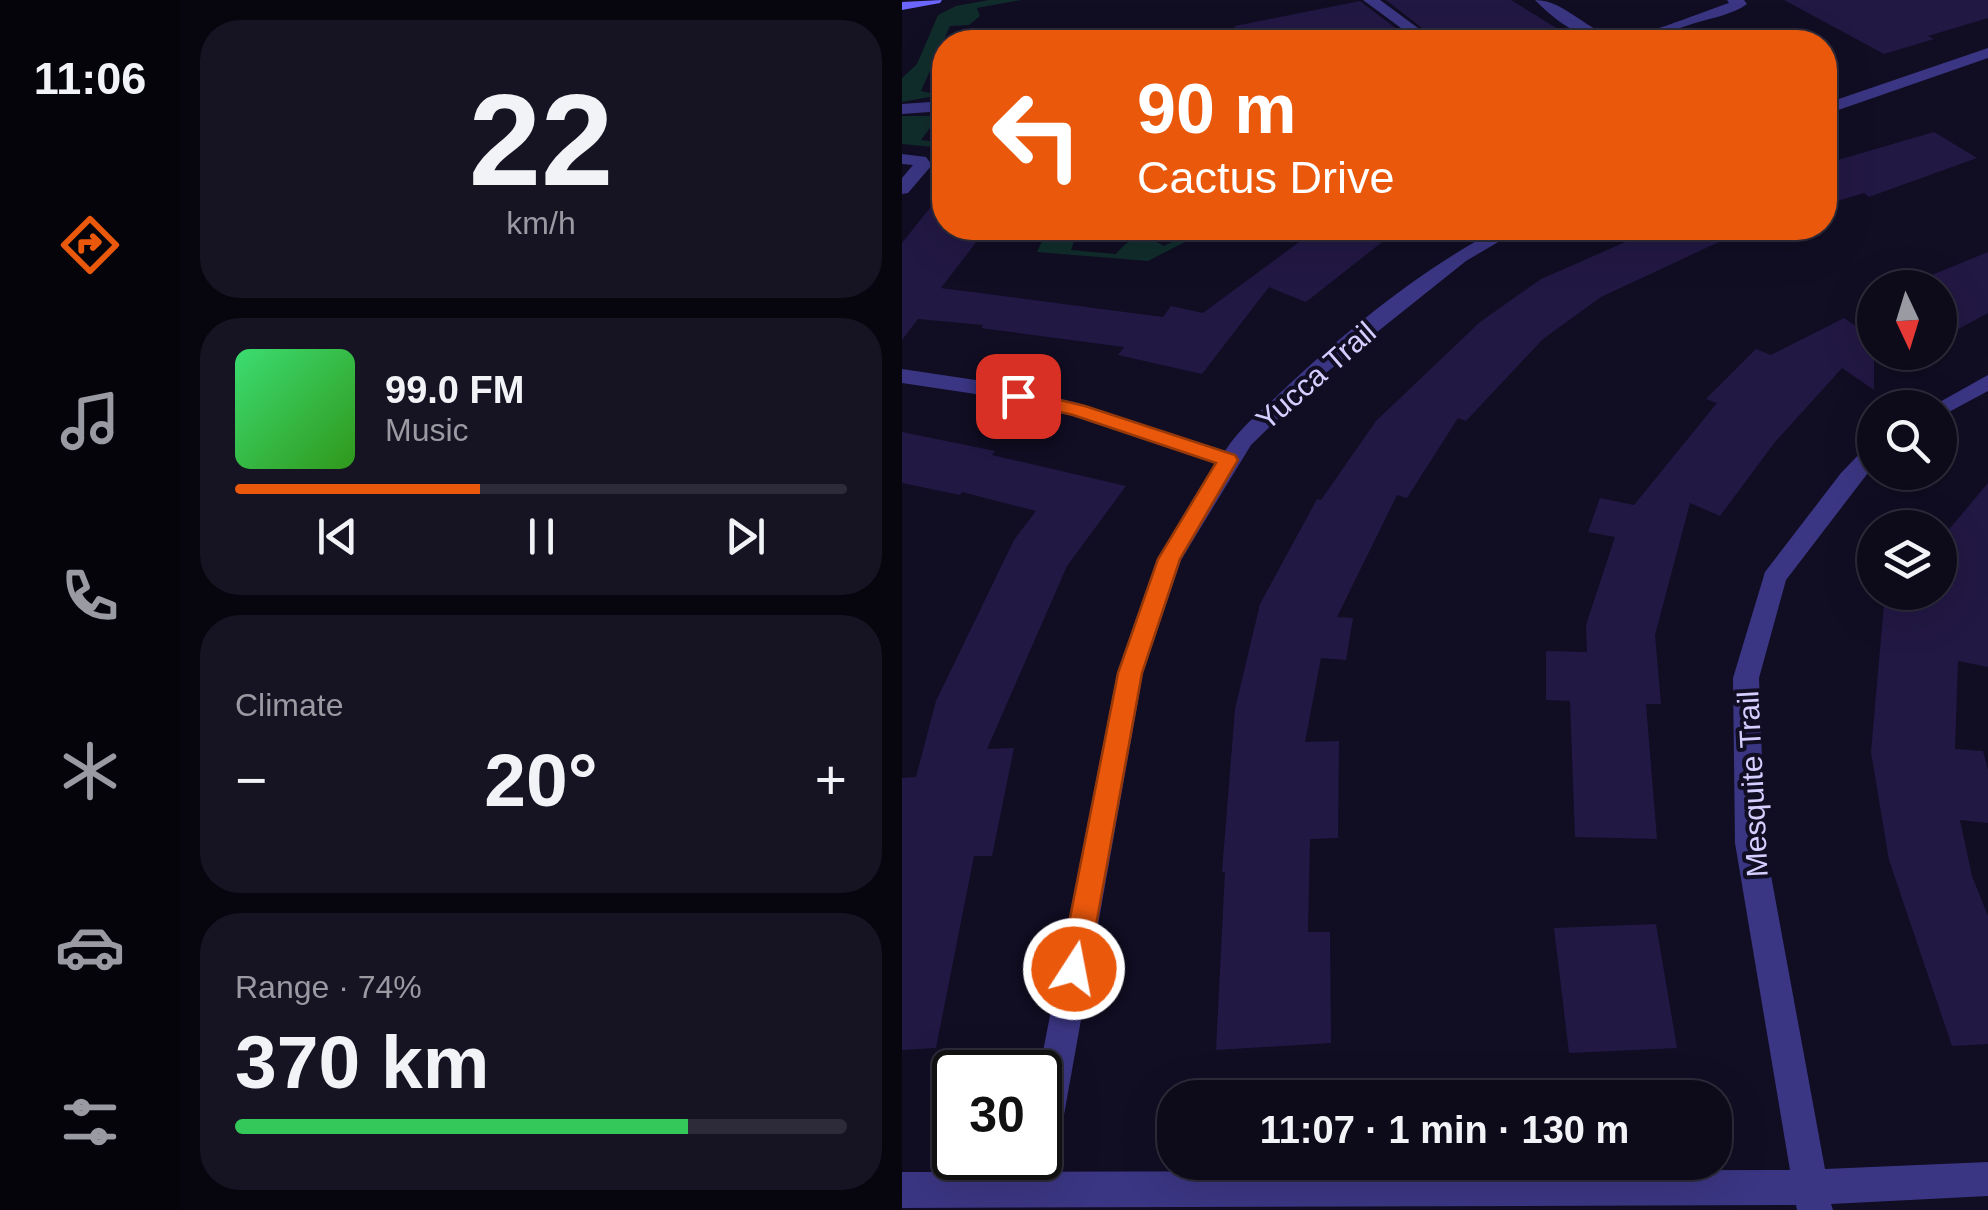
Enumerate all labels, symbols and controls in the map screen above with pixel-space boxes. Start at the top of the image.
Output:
text: 11:06 [34,53,146,104]
text: 22 [469,67,613,213]
icon: left [972,70,1102,200]
text: 90 m [1137,70,1297,148]
text: Cactus Drive [1137,152,1395,203]
text: km/h [506,205,576,241]
icon: directions [55,210,125,280]
north arrow [1857,270,1957,370]
map controls [1857,270,1957,610]
street label: Yucca Trail [1249,315,1382,436]
pin [976,354,1061,439]
text: 99.0 FM [385,369,524,411]
icon: arrive [991,369,1046,424]
icon: music [55,386,125,456]
button: search [1857,390,1957,490]
text: Music [385,412,469,448]
icon: previous [310,509,365,564]
icon: pause [514,509,569,564]
icon: next [718,509,773,564]
button: layers [1857,510,1957,610]
icon: phone [55,561,125,631]
text: Climate [235,687,343,723]
street label: Mesquite Trail [1731,690,1774,878]
icon: climate [55,736,125,806]
text: 20° [484,738,598,822]
text: − [235,749,267,811]
text: + [815,749,847,811]
icon: car [55,912,125,982]
position arrow [1022,917,1126,1021]
text: Range · 74% [235,969,422,1005]
text: 370 km [235,1020,489,1104]
speed limit sign: 30 [932,1050,1062,1180]
icon: filters [55,1087,125,1157]
text: 11:07 · 1 min · 130 m [1260,1109,1629,1151]

